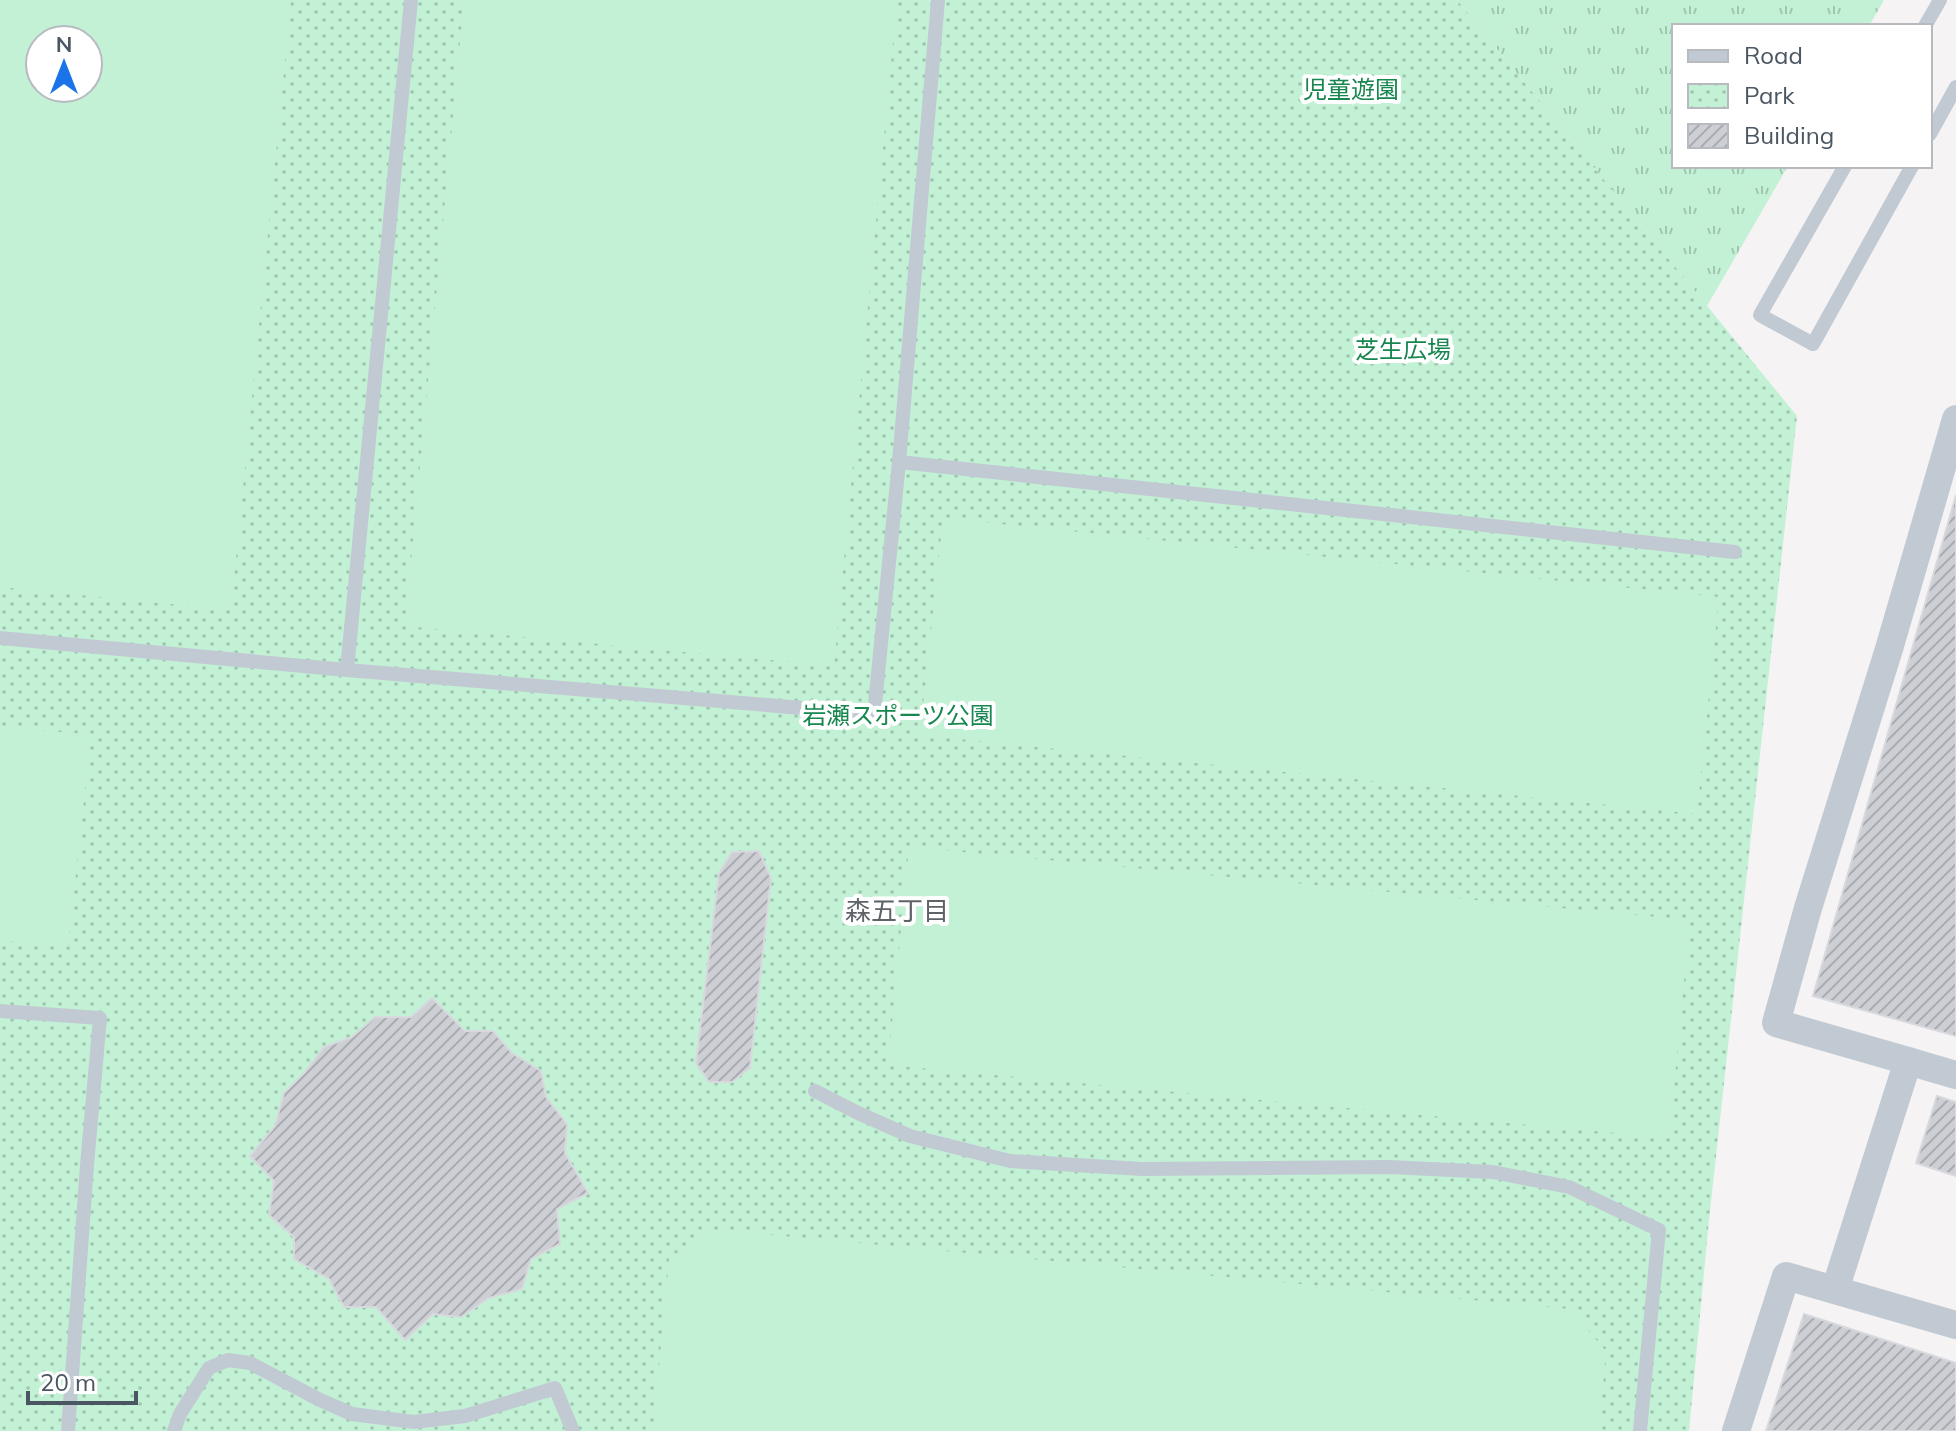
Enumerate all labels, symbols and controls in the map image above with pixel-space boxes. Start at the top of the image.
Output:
north arrow [24,24,104,104]
legend [1672,24,1932,168]
text: N [56,30,72,58]
text: Road [1744,40,1803,70]
park label: 児童遊園 [1303,74,1399,104]
text: Park [1744,80,1795,110]
text: Building [1744,120,1834,150]
park label: 芝生広場 [1355,334,1451,364]
park label: 岩瀬スポーツ公園 [802,700,994,730]
district label: 森五丁目 [845,894,949,927]
scale bar [28,1355,136,1405]
text: 20 m [40,1367,96,1397]

